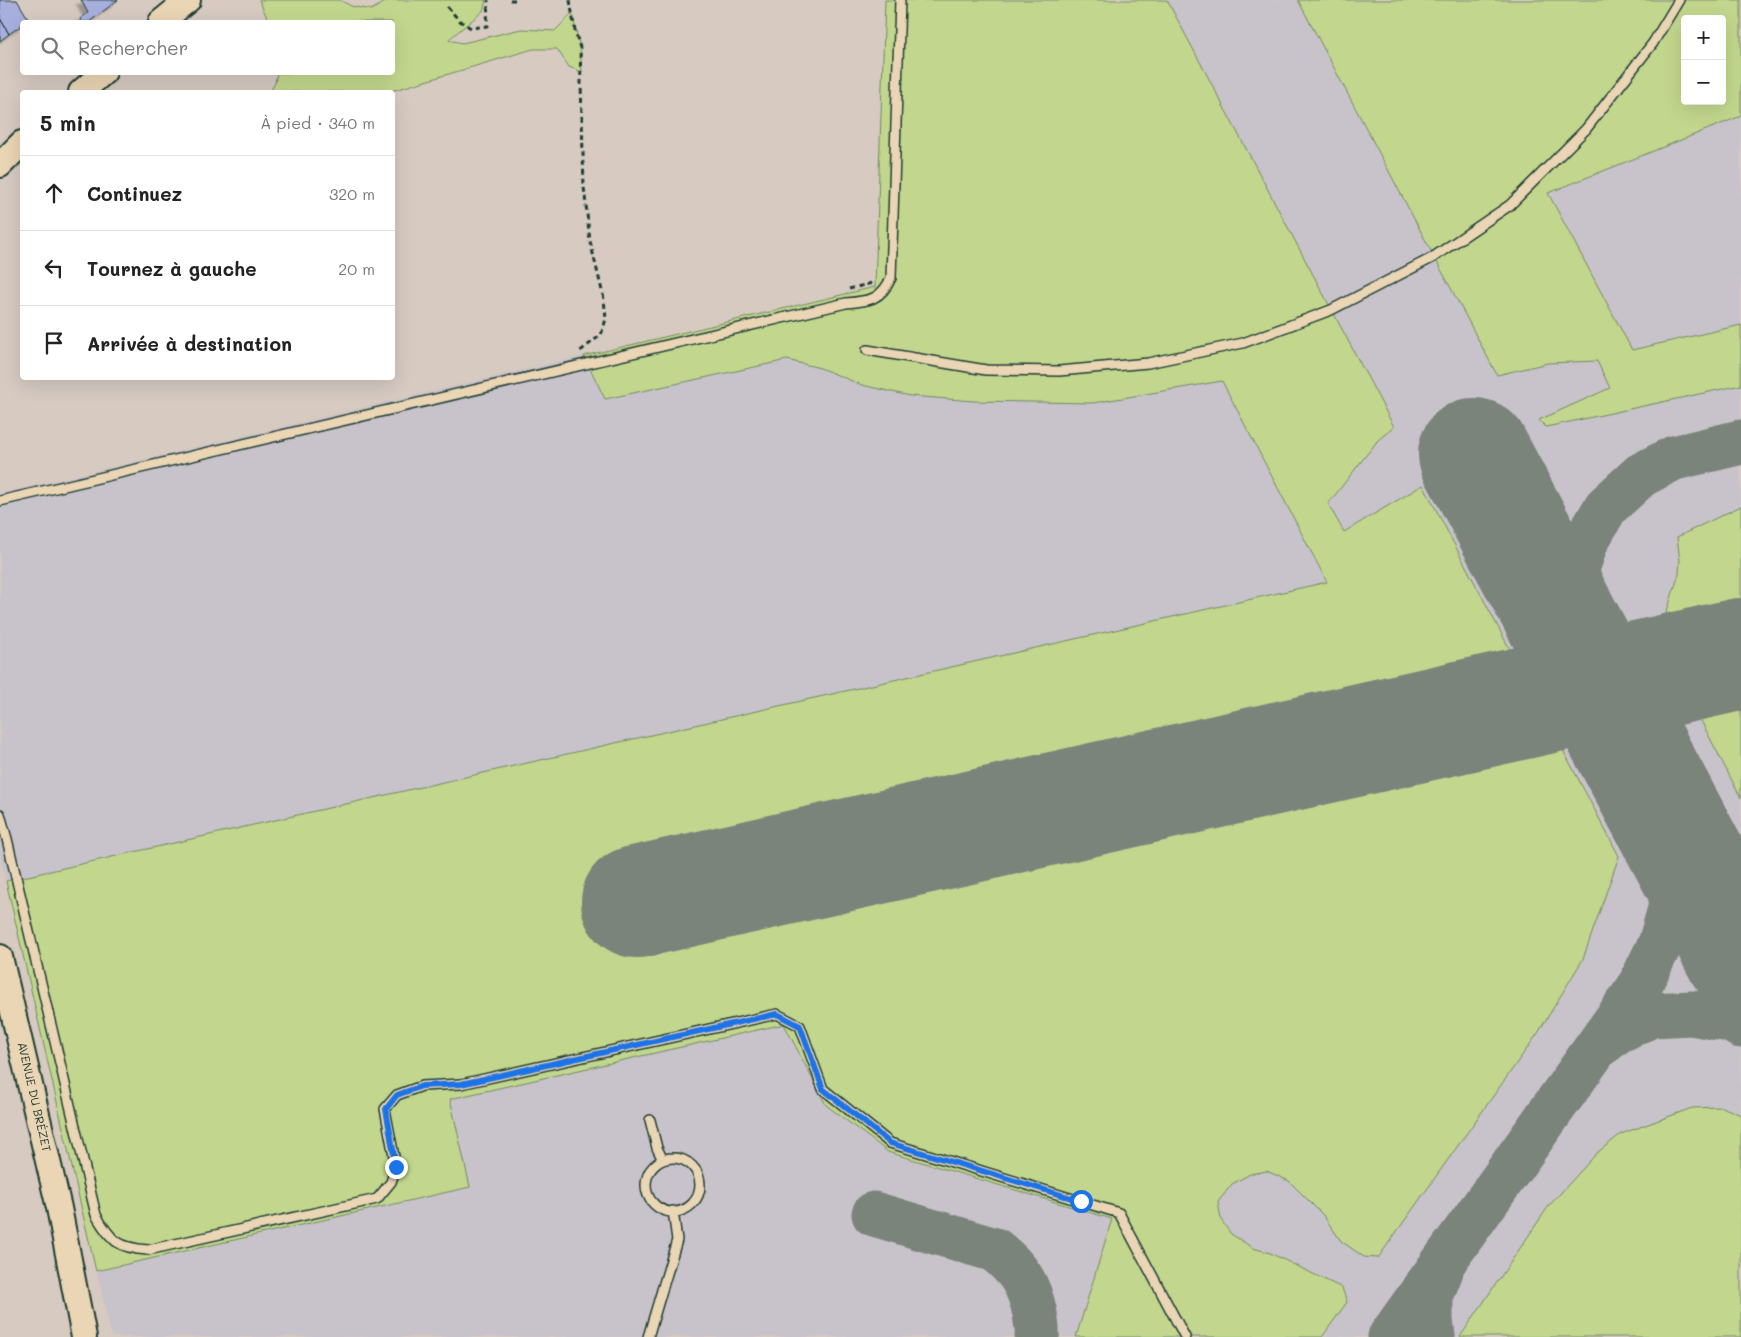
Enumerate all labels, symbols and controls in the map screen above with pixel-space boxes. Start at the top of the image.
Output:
map controls [1681,15,1726,105]
button: + [1681,15,1726,60]
search box [20,20,395,75]
icon: search [38,34,66,62]
text: Rechercher [78,35,188,60]
button: − [1681,60,1726,105]
text: 5 min [40,109,96,136]
text: À pied · 340 m [260,112,375,133]
icon: ahead [40,179,68,207]
text: Continuez [87,181,182,206]
text: 320 m [329,183,375,204]
icon: left [40,254,68,282]
text: Tournez à gauche [87,256,256,281]
text: 20 m [338,258,375,279]
icon: arrive [40,329,68,357]
text: Arrivée à destination [87,331,292,356]
street label: AVENUE DU BRÉZET [15,1040,55,1154]
route end [385,1156,408,1179]
route start [1070,1190,1093,1213]

